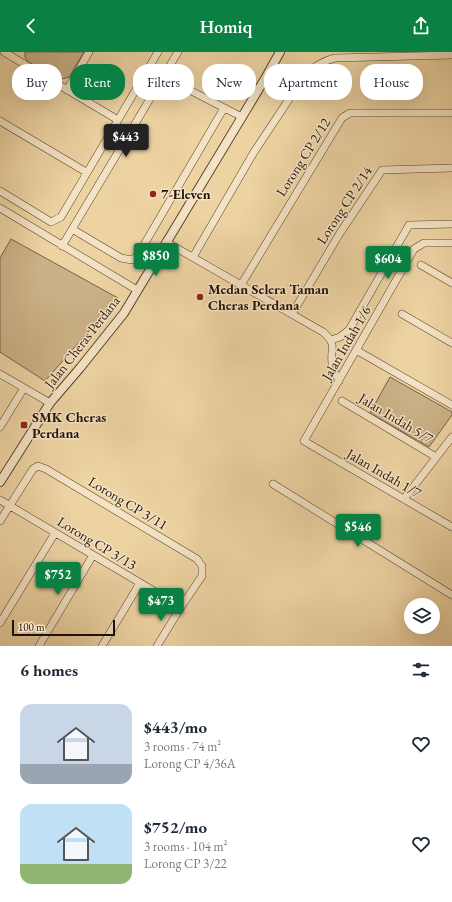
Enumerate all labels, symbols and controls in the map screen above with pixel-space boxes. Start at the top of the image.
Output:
icon: back [20,15,42,37]
text: Homiq [200,15,252,38]
icon: share [410,15,432,37]
chip: Buy [12,64,62,100]
chip: Rent [70,64,125,100]
chip: Filters [133,64,194,100]
chip: New [202,64,256,100]
chip: Apartment [264,64,352,100]
chip: House [360,64,423,100]
street label: Lorong CP 2/12 [272,114,334,200]
pin: $443 [102,124,150,158]
text: $443 [113,128,139,145]
street label: Lorong CP 2/14 [312,162,376,247]
place label: 7-Eleven [161,185,211,203]
marker: 7-Eleven [148,189,158,199]
pin: $850 [132,243,180,277]
pin: $604 [364,246,412,280]
text: $850 [143,247,169,264]
text: $604 [375,250,401,267]
place label: Medan Selera Taman Cheras Perdana [208,280,329,314]
street label: Jalan Cheras Perdana [40,292,124,393]
marker: Medan Selera Taman Cheras Perdana [195,292,205,302]
street label: Jalan Indah 1/6 [317,302,375,384]
street label: Jalan Indah 5/7 [355,388,437,447]
place label: SMK Cheras Perdana [32,408,106,442]
marker: SMK Cheras Perdana [19,420,29,430]
street label: Jalan Indah 1/7 [343,444,425,502]
street label: Lorong CP 3/11 [85,472,171,534]
street label: Lorong CP 3/13 [54,512,140,574]
pin: $546 [334,514,382,548]
text: $546 [345,518,371,535]
pin: $752 [34,562,82,596]
text: $752 [45,566,71,583]
pin: $473 [137,588,185,622]
text: $473 [148,592,174,609]
map controls [404,598,440,634]
button: layers [404,598,440,634]
scale bar [12,618,115,637]
text: 100 m [18,620,45,634]
text: 6 homes [20,659,78,681]
icon: filters [410,659,432,681]
text: $443/mo [144,716,207,738]
icon: home [52,720,100,768]
icon: heart [410,733,432,755]
text: 3 rooms · 74 m² [144,738,221,755]
text: Lorong CP 4/36A [144,755,236,772]
text: $752/mo [144,816,207,838]
icon: home [52,820,100,868]
icon: heart [410,833,432,855]
text: 3 rooms · 104 m² [144,838,228,855]
text: Lorong CP 3/22 [144,855,227,872]

